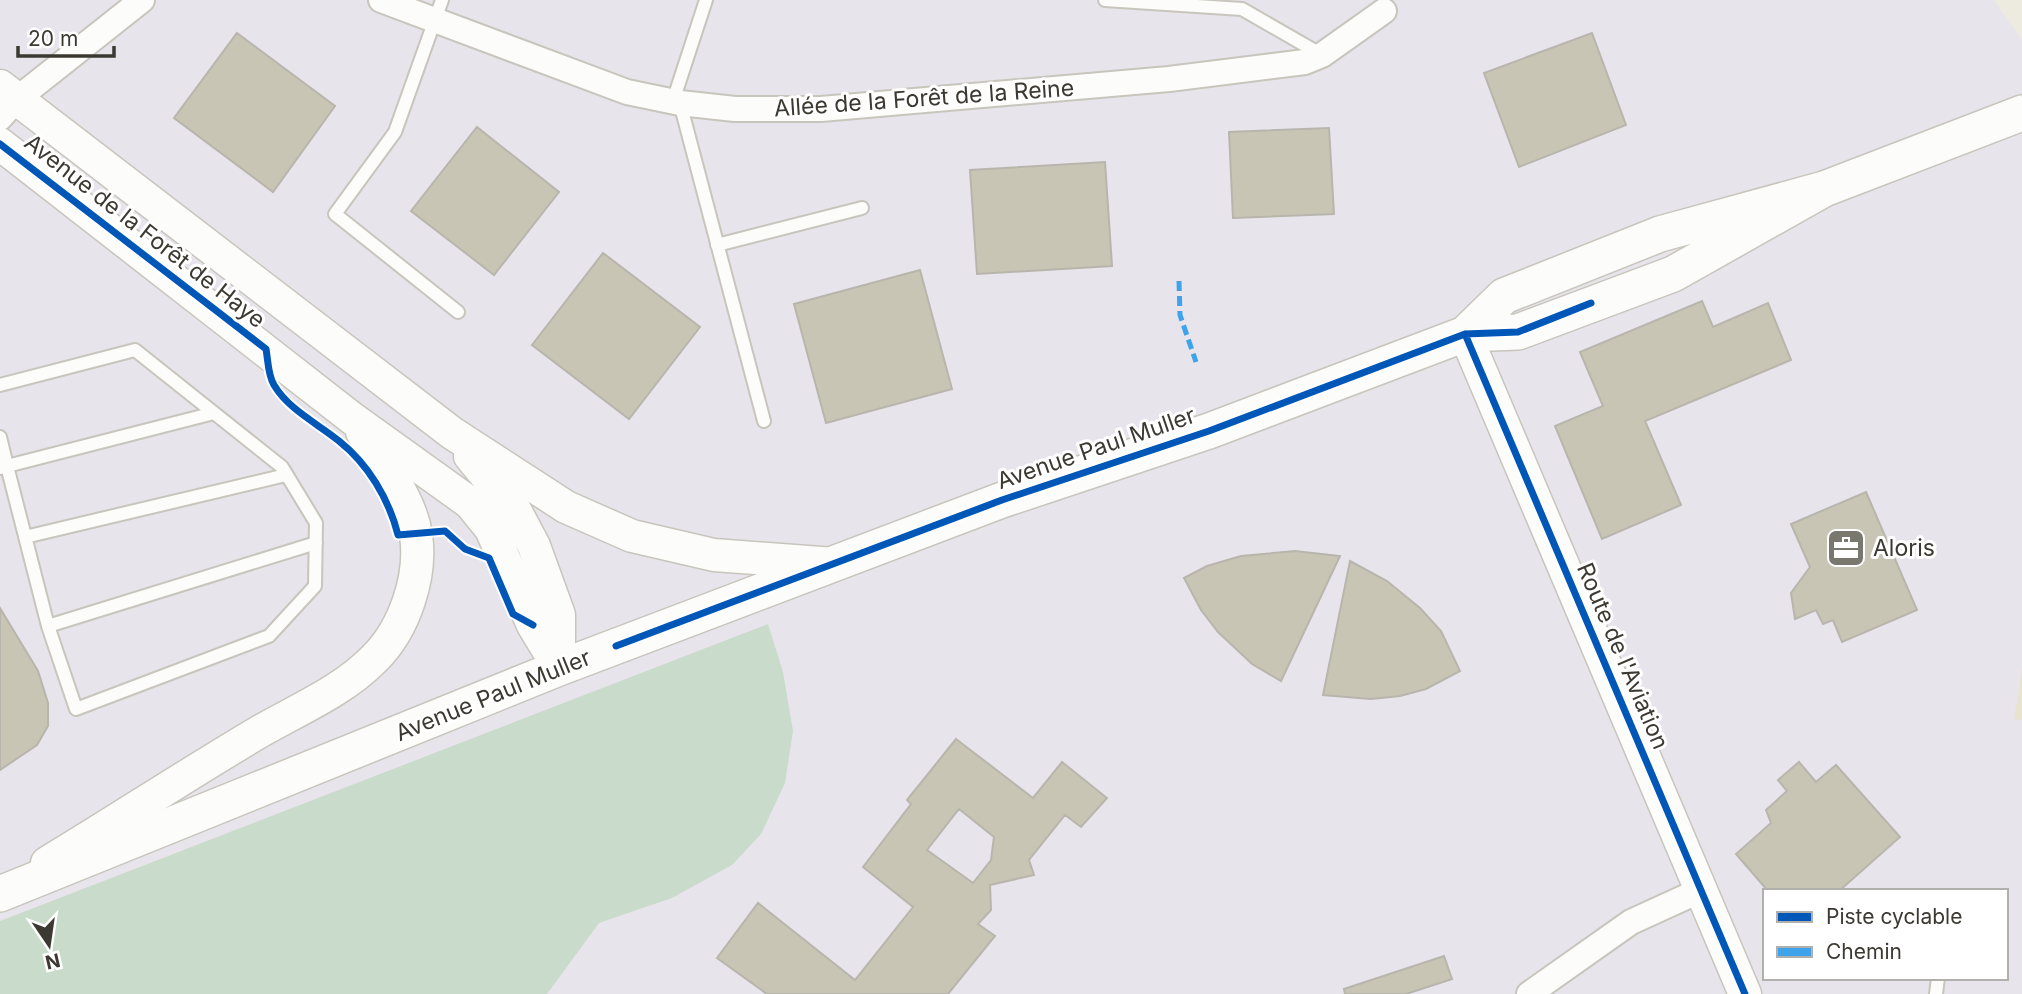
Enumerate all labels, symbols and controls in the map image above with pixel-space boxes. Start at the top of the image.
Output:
scale bar [18,14,114,58]
text: 20 m [28,26,78,51]
street label: Allée de la Forêt de la Reine [773,74,1075,122]
street label: Avenue de la Forêt de Haye [19,128,271,334]
street label: Avenue Paul Muller [993,401,1199,495]
office icon: Aloris [1825,527,1867,569]
place label: Aloris [1873,534,1935,562]
street label: Route de l'Aviation [1571,559,1675,753]
street label: Avenue Paul Muller [391,643,595,747]
legend [1763,889,2008,980]
text: Piste cyclable [1826,904,1962,929]
north arrow [14,910,84,980]
text: Chemin [1826,939,1902,964]
text: N [43,948,62,974]

